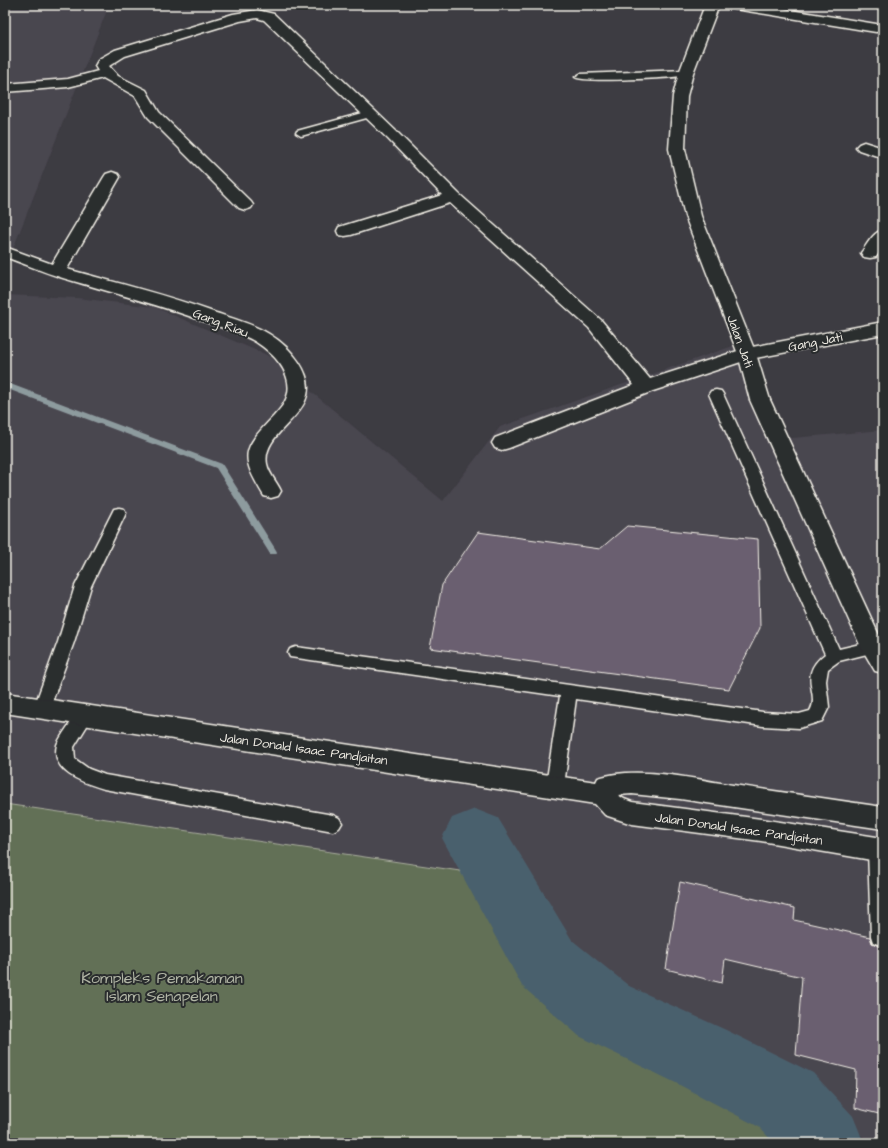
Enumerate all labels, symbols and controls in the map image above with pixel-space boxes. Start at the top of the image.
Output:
street label: Gang Riau [190,304,252,343]
street label: Jalan Jati [722,313,758,370]
street label: Gang Jati [787,328,844,357]
street label: Jalan Donald Isaac Pandjaitan [219,728,389,770]
street label: Jalan Donald Isaac Pandjaitan [654,808,824,850]
park label: Kompleks Pemakaman Islam Senapelan [81,967,243,1007]

